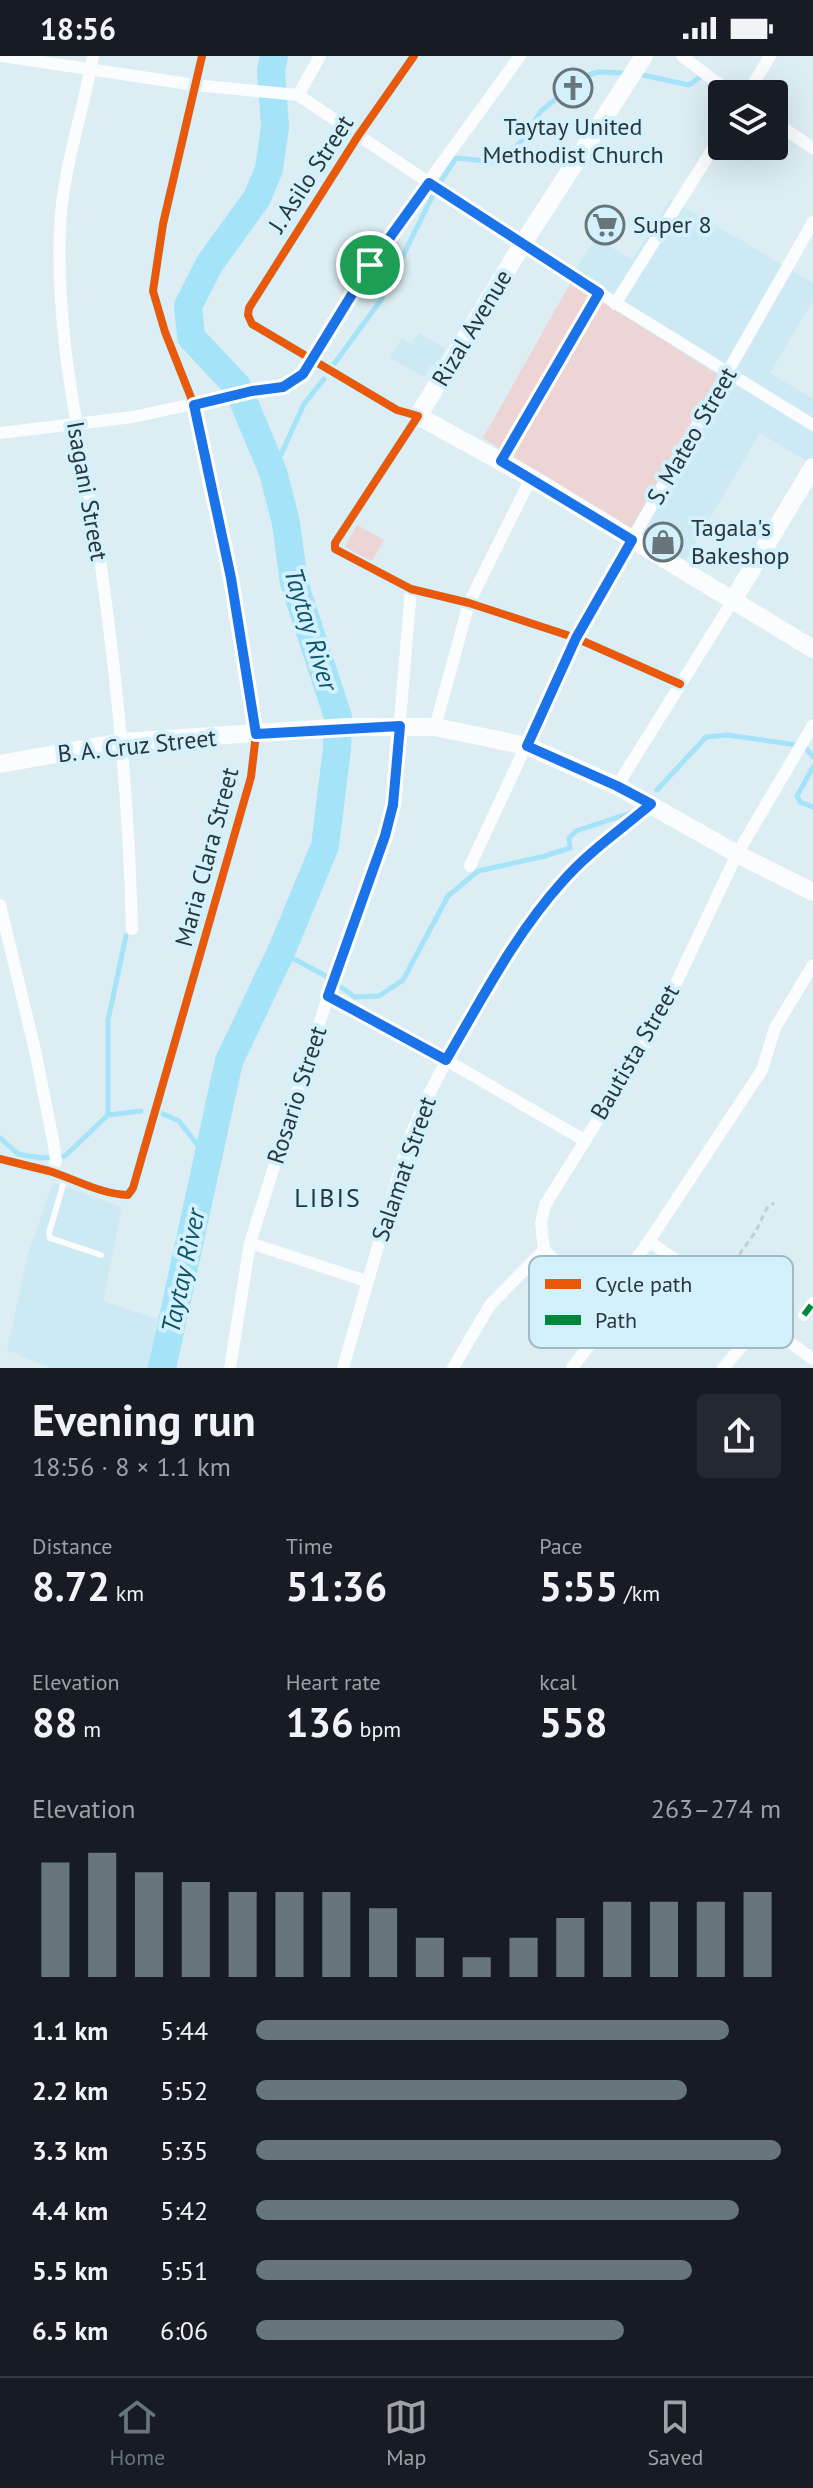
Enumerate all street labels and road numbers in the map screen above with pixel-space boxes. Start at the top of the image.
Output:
street label: J. Asilo Street [261,109,360,239]
street label: Rizal Avenue [425,264,519,392]
street label: S. Mateo Street [640,361,743,510]
street label: Isagani Street [60,419,115,563]
street label: B. A. Cruz Street [56,722,218,769]
street label: Maria Clara Street [168,764,245,950]
street label: Bautista Street [583,978,686,1125]
street label: Rosario Street [260,1022,333,1168]
street label: Salamat Street [364,1093,443,1245]

